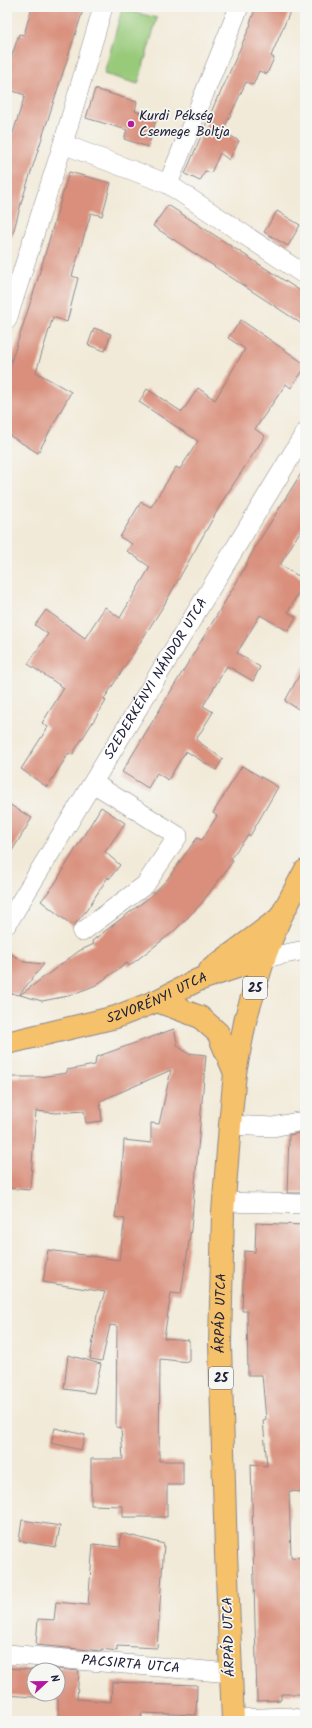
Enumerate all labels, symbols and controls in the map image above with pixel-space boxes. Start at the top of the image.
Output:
place label: Kurdi Pékség Csemege Boltja [139,105,230,143]
marker: Kurdi Pékség Csemege Boltja [126,119,136,129]
street label: SZEDERKÉNYI NÁNDOR UTCA [98,594,213,764]
street label: SZVORÉNYI UTCA [104,967,210,1030]
road number: 25 [243,977,267,999]
street label: ÁRPÁD UTCA [209,1273,233,1354]
road number: 25 [209,1367,233,1389]
street label: ÁRPÁD UTCA [217,1597,241,1677]
street label: PACSIRTA UTCA [80,1649,181,1680]
north arrow [26,1662,66,1702]
text: N [45,1672,64,1685]

